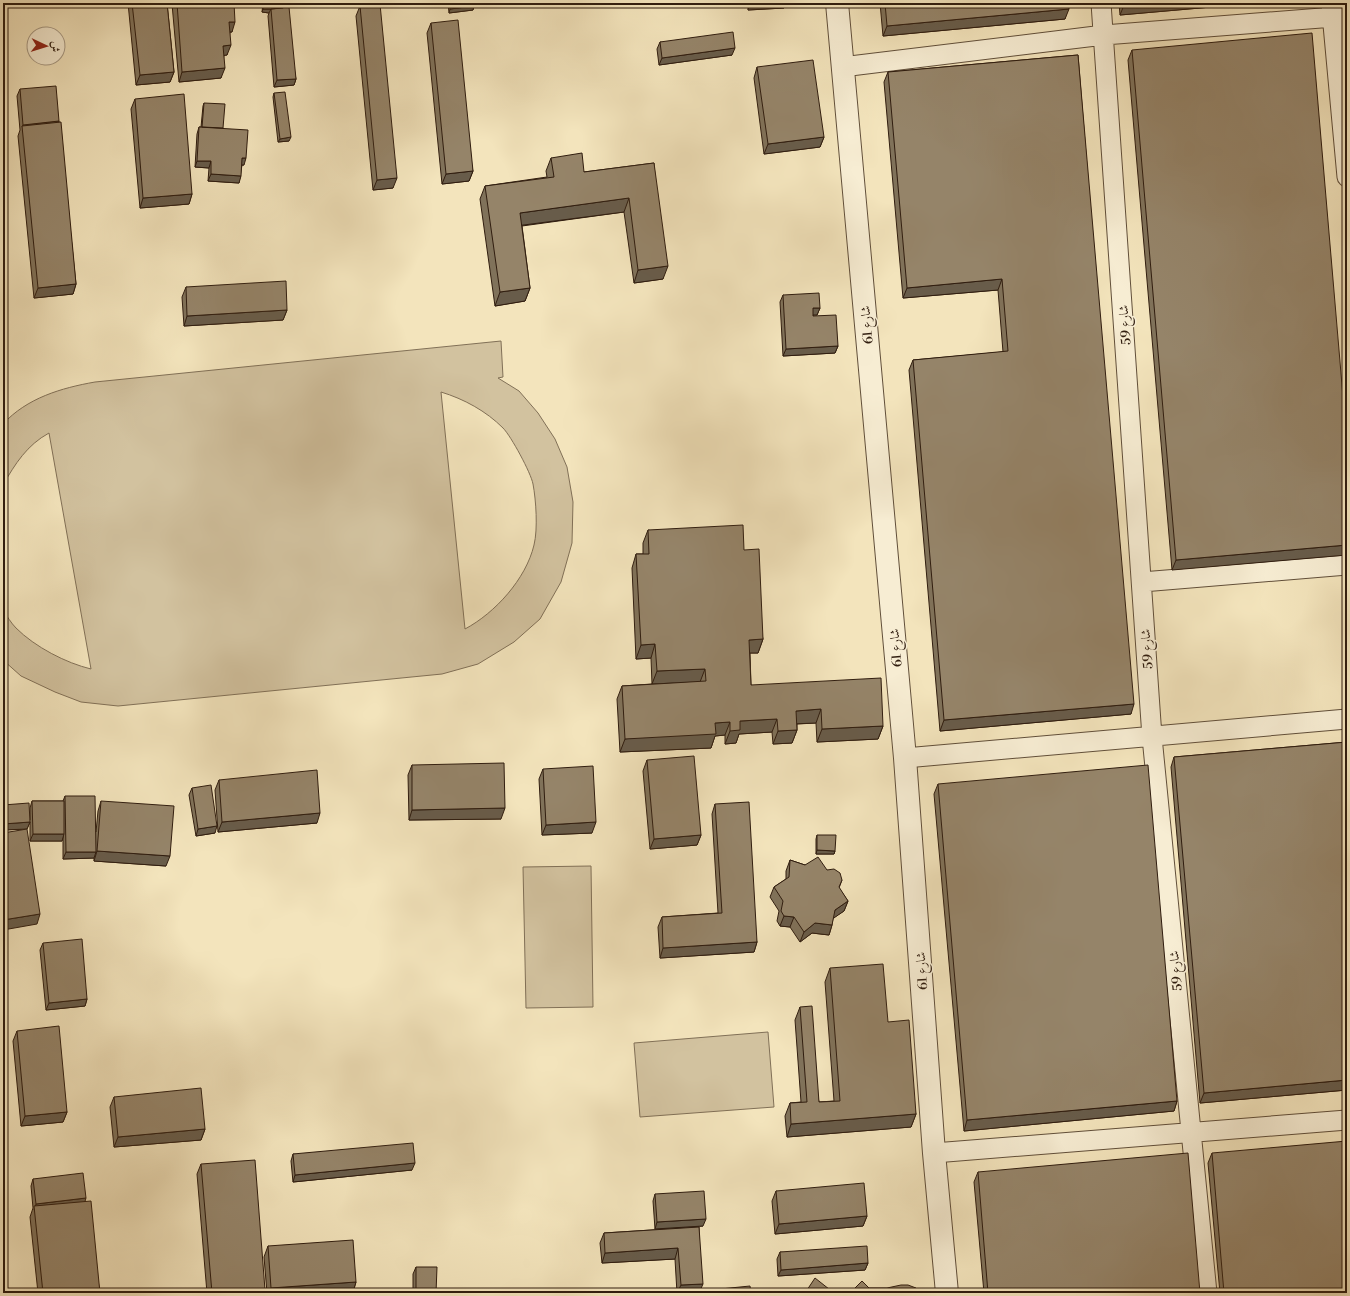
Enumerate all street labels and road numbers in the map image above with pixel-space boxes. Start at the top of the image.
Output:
street label: شارع 59 [1116,304,1137,346]
street label: شارع 61 [857,305,880,345]
street label: شارع 61 [886,628,909,668]
street label: شارع 59 [1138,628,1159,670]
street label: شارع 59 [1166,950,1189,992]
street label: شارع 61 [913,951,934,991]

